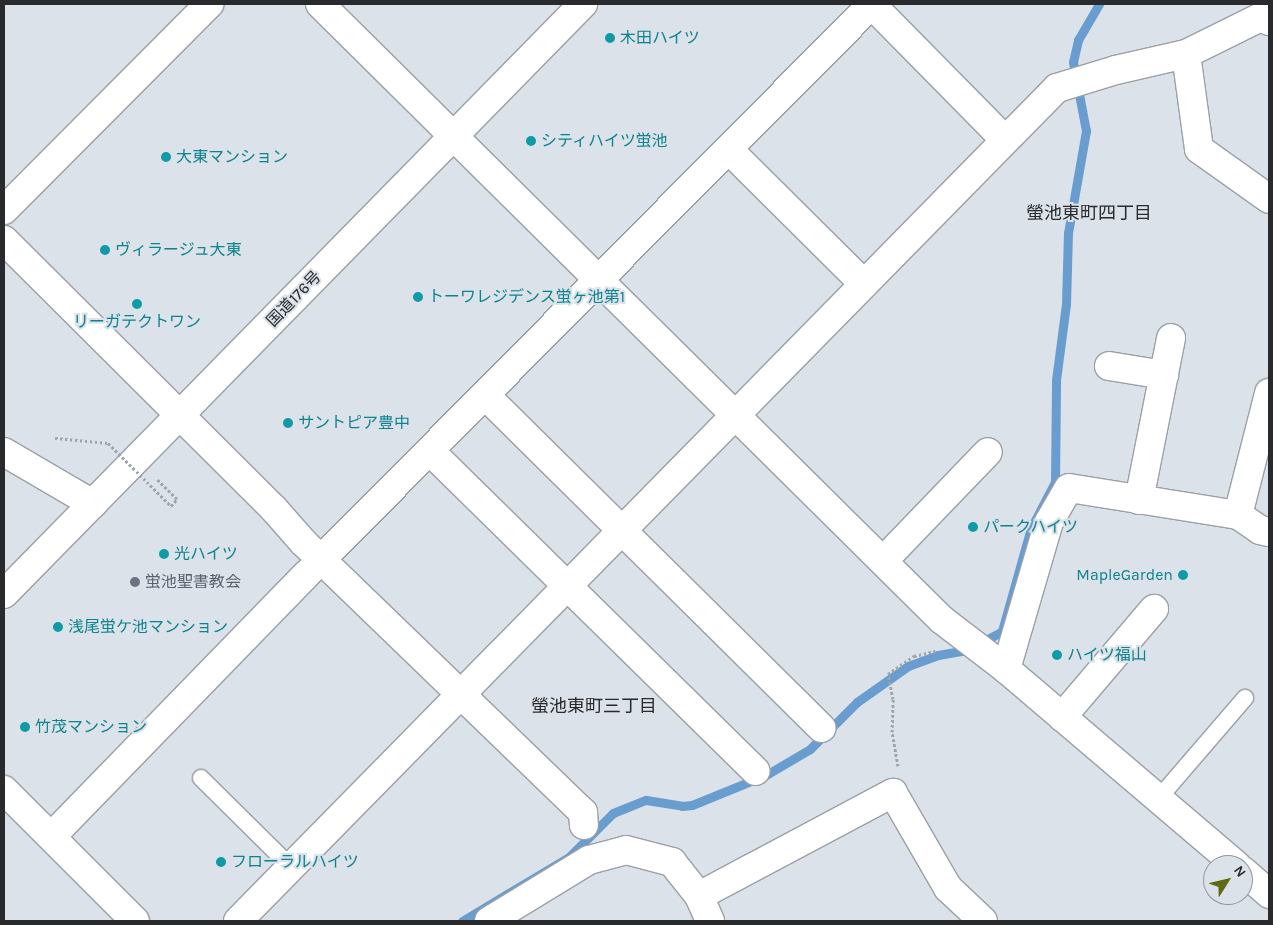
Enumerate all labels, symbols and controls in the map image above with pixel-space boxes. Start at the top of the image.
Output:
place label: 木田ハイツ [620,28,700,48]
marker: 木田ハイツ [604,32,616,44]
place label: シティハイツ蛍池 [541,131,669,151]
marker: シティハイツ蛍池 [525,135,537,147]
place label: 大東マンション [176,147,288,167]
marker: 大東マンション [160,151,172,163]
district label: 螢池東町四丁目 [1026,202,1152,224]
place label: ヴィラージュ大東 [115,240,243,260]
marker: ヴィラージュ大東 [99,244,111,256]
street label: 国道176号 [263,267,325,331]
place label: トーワレジデンス蛍ヶ池第1 [428,287,625,307]
marker: トーワレジデンス蛍ヶ池第1 [412,291,424,303]
marker: リーガテクトワン [131,298,143,310]
place label: リーガテクトワン [73,312,201,332]
place label: サントピア豊中 [298,413,410,433]
marker: サントピア豊中 [282,417,294,429]
place label: パークハイツ [983,517,1079,537]
marker: パークハイツ [967,521,979,533]
place label: 光ハイツ [174,544,238,564]
marker: 光ハイツ [158,548,170,560]
place label: MapleGarden [1076,565,1173,585]
marker: MapleGarden [1177,569,1189,581]
place label: 蛍池聖書教会 [145,572,241,592]
marker: 蛍池聖書教会 [129,576,141,588]
place label: 浅尾蛍ケ池マンション [68,617,228,637]
marker: 浅尾蛍ケ池マンション [52,621,64,633]
place label: ハイツ福山 [1067,645,1147,665]
marker: ハイツ福山 [1051,649,1063,661]
district label: 螢池東町三丁目 [531,695,657,717]
place label: 竹茂マンション [35,717,147,737]
marker: 竹茂マンション [19,721,31,733]
place label: フローラルハイツ [231,852,359,872]
north arrow [1203,855,1253,905]
marker: フローラルハイツ [215,856,227,868]
text: N [1230,862,1250,881]

